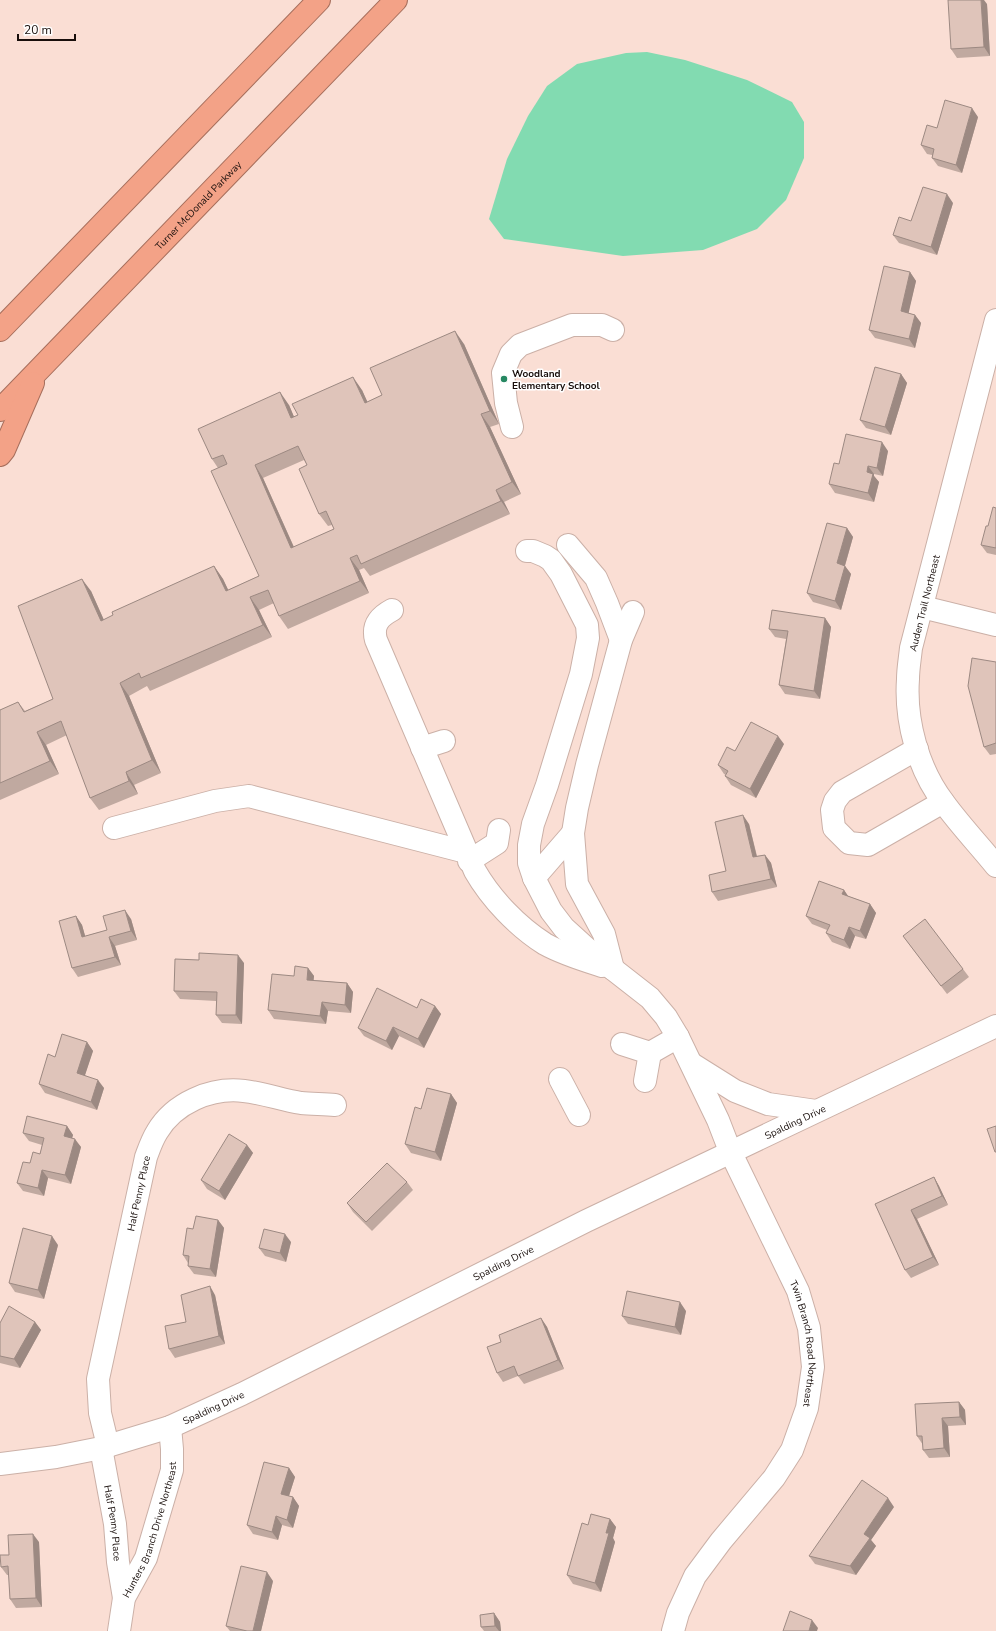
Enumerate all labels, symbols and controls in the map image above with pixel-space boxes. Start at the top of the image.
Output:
scale bar [18,16,75,42]
text: 20 m [24,22,52,38]
street label: Turner McDonald Parkway [152,158,246,253]
place label: Woodland Elementary School [512,367,600,393]
marker: Woodland Elementary School [499,374,509,384]
street label: Auden Trail Northeast [906,553,944,653]
street label: Spalding Drive [762,1102,828,1143]
street label: Half Penny Place [124,1155,154,1232]
street label: Spalding Drive [471,1242,536,1285]
street label: Twin Branch Road Northeast [786,1278,819,1408]
street label: Spalding Drive [181,1388,247,1428]
street label: Hunters Branch Drive Northeast [120,1461,180,1600]
street label: Half Penny Place [100,1484,124,1562]

